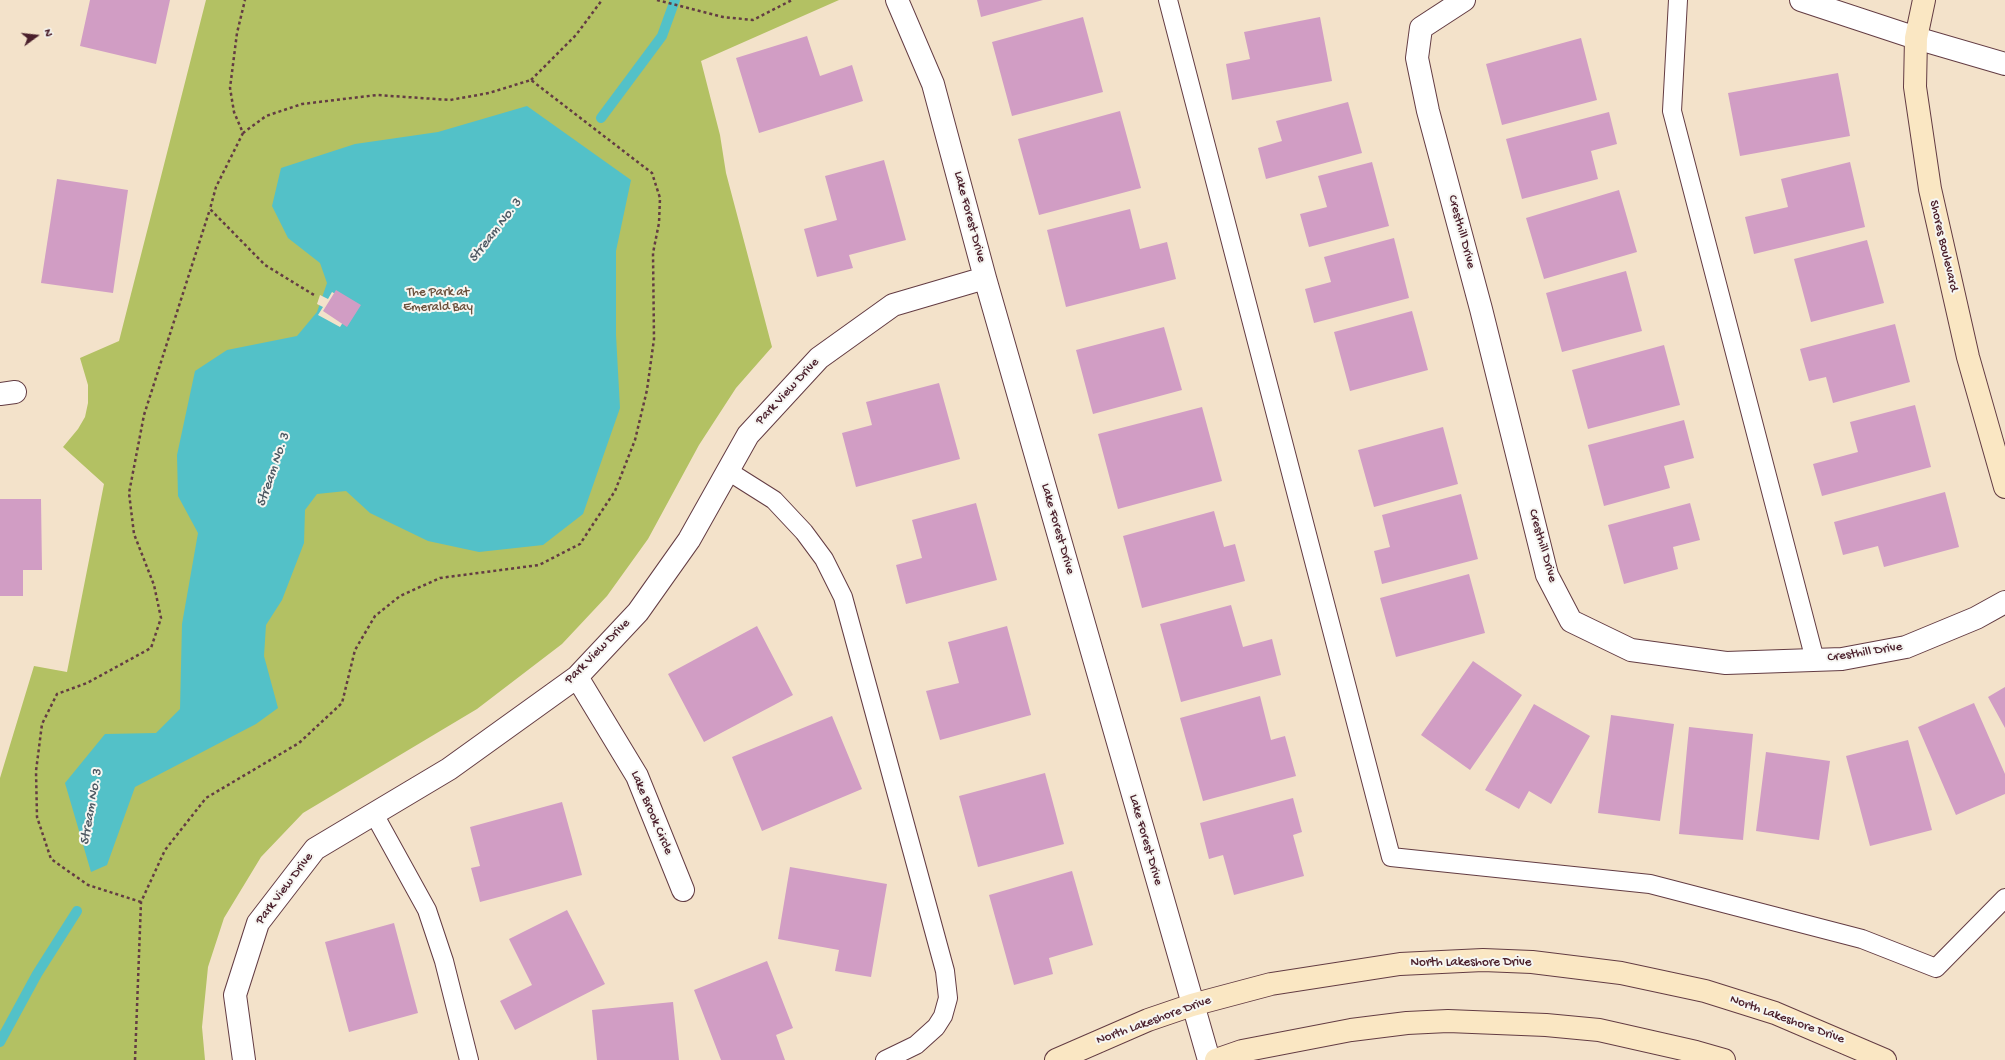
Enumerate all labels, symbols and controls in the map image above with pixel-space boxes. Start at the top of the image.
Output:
north arrow [16,16,56,56]
text: N [41,28,54,38]
street label: Lake Forest Drive [949,170,989,264]
street label: Cresthill Drive [1444,194,1478,270]
water label: Stream No. 3 [466,196,526,266]
street label: Shores Boulevard [1925,199,1961,293]
park label: The Park at Emerald Bay [403,285,473,316]
street label: Park View Drive [753,355,823,429]
water label: Stream No. 3 [254,431,294,509]
street label: Lake Forest Drive [1037,482,1077,576]
street label: Cresthill Drive [1524,508,1560,584]
street label: Park View Drive [562,616,634,688]
street label: Cresthill Drive [1827,639,1903,667]
water label: Stream No. 3 [77,768,107,846]
street label: Lake Brook Circle [626,769,676,857]
street label: Lake Forest Drive [1125,793,1165,887]
street label: Park View Drive [253,850,317,928]
street label: North Lakeshore Drive [1411,955,1531,971]
street label: North Lakeshore Drive [1728,992,1846,1048]
street label: North Lakeshore Drive [1095,993,1213,1049]

